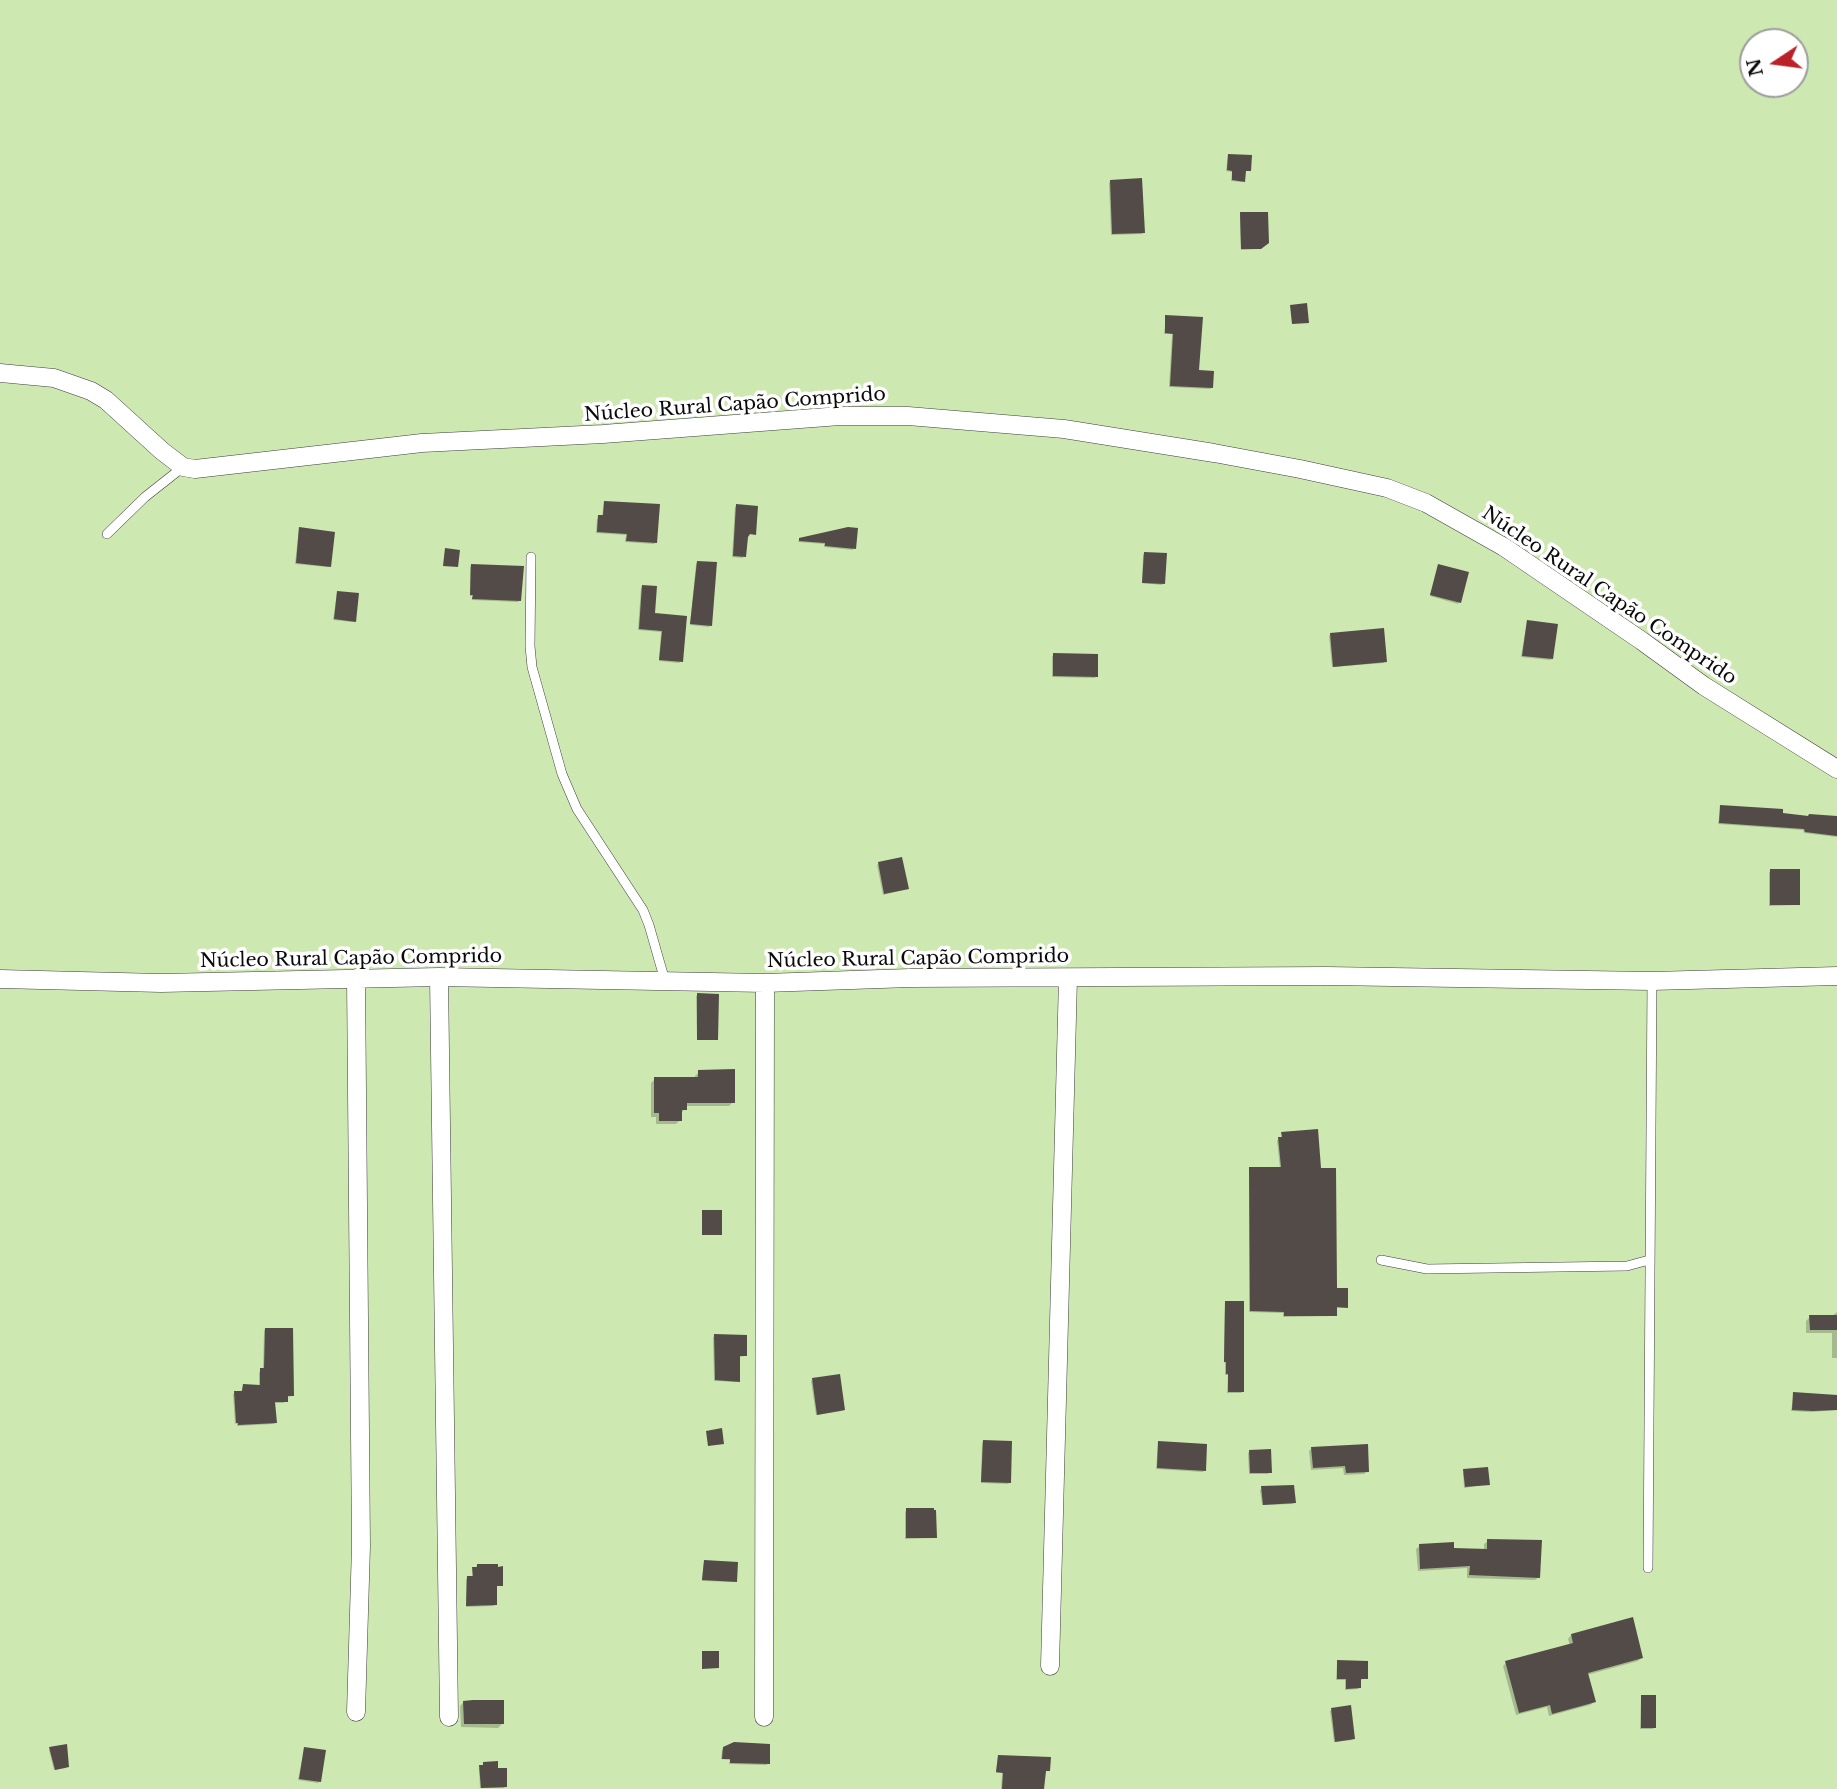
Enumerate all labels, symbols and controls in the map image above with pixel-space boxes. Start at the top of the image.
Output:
north arrow [1739,28,1809,98]
text: N [1742,56,1768,79]
street label: Núcleo Rural Capão Comprido [583,383,887,427]
street label: Núcleo Rural Capão Comprido [1477,502,1741,690]
street label: Núcleo Rural Capão Comprido [200,945,502,973]
street label: Núcleo Rural Capão Comprido [767,945,1069,973]

